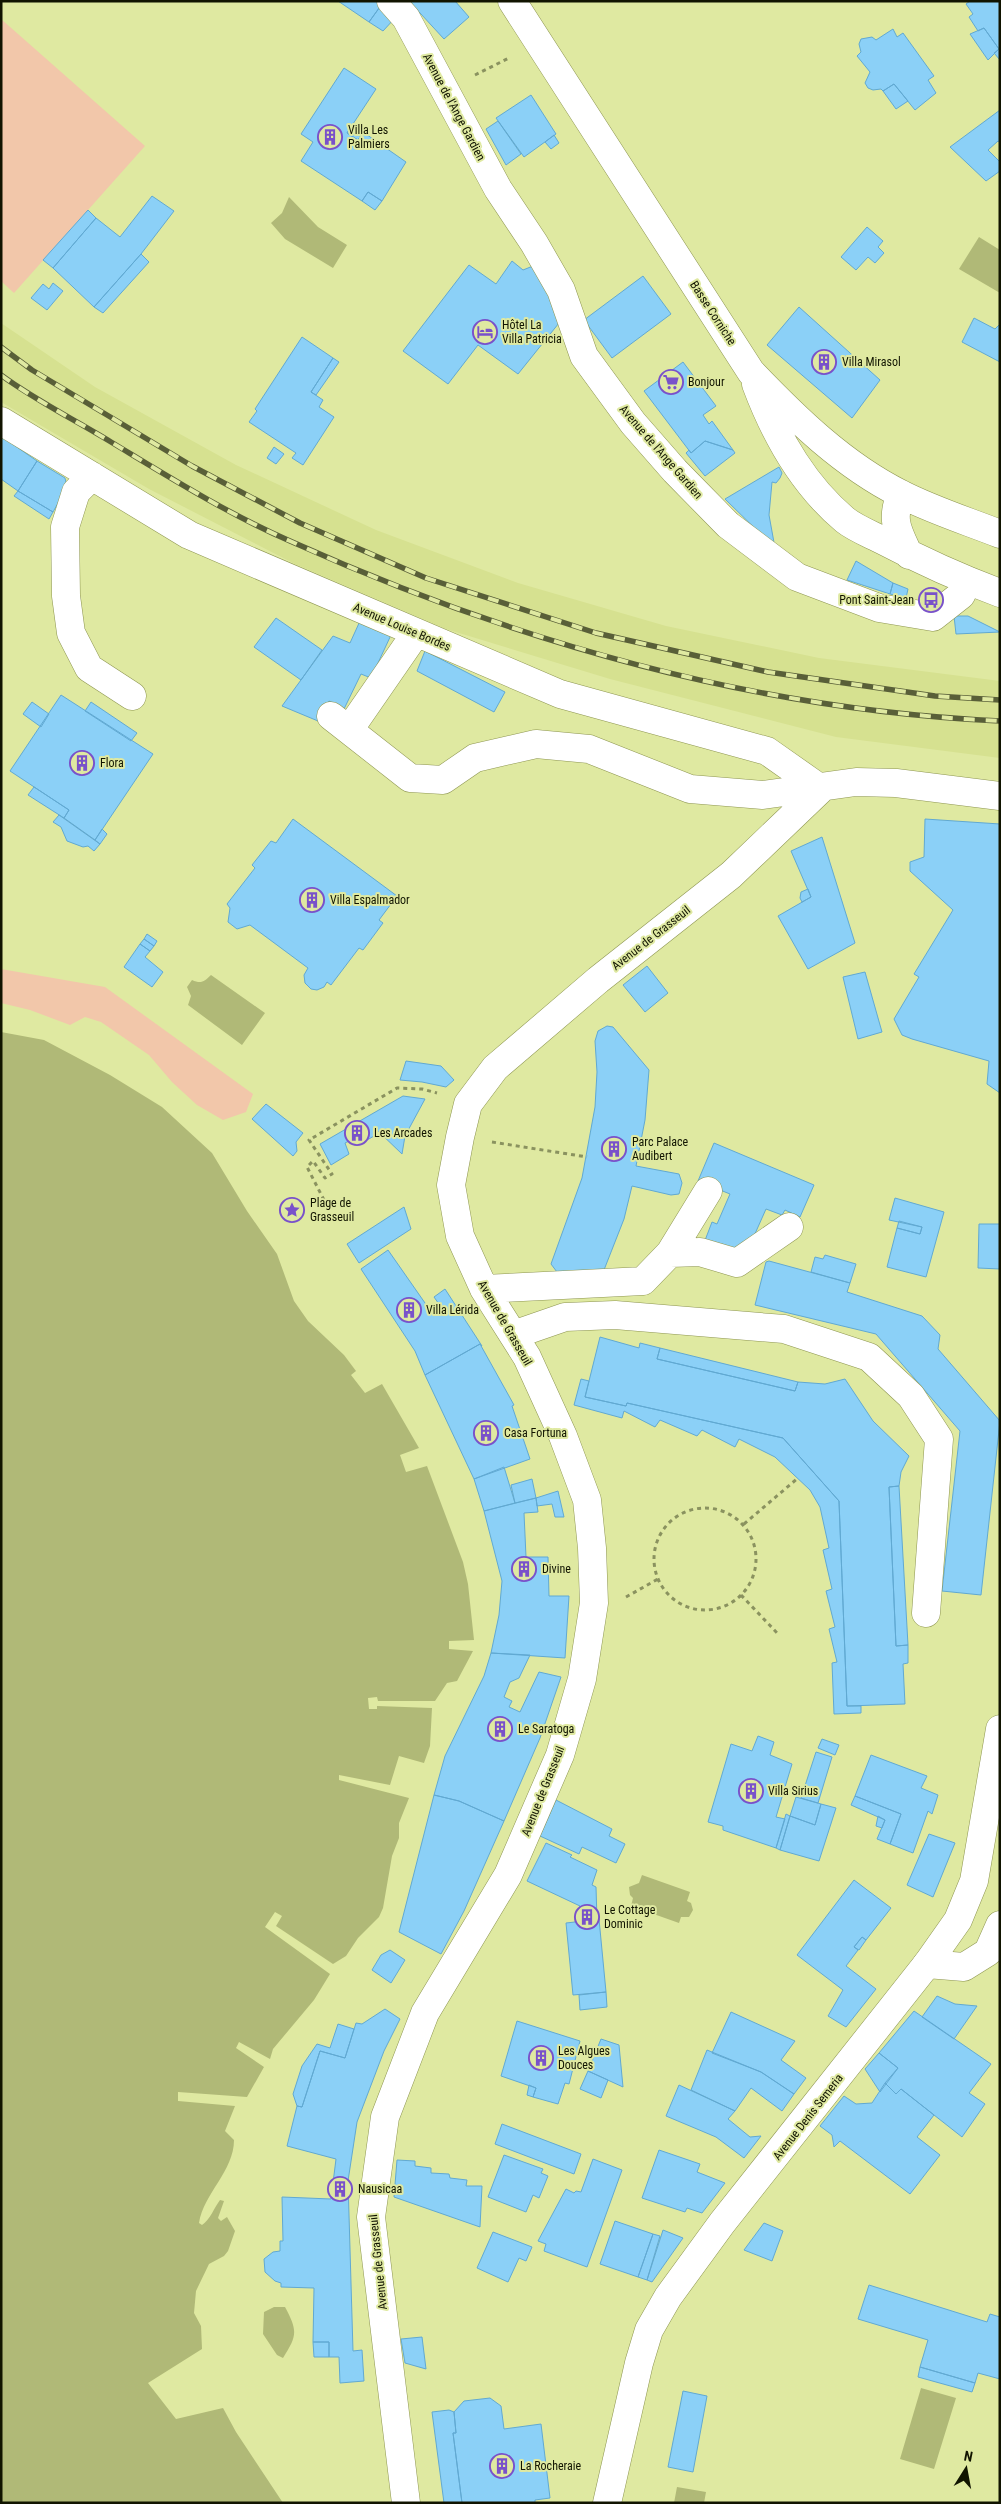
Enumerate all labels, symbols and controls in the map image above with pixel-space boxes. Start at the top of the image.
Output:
street label: Avenue de l'Ange Gardien [420,51,488,163]
place label: Villa Les Palmiers [348,123,390,151]
building icon: Villa Les Palmiers [317,124,343,150]
street label: Basse Corniche [687,278,739,348]
place label: Hôtel La Villa Patricia [502,318,562,346]
hotel icon: Hôtel La Villa Patricia [472,319,498,345]
building icon: Villa Mirasol [811,349,837,375]
place label: Villa Mirasol [842,355,901,369]
supermarket icon: Bonjour [658,369,684,395]
place label: Bonjour [688,375,725,389]
street label: Avenue de l'Ange Gardien [617,402,706,502]
bus stop icon: Pont Saint-Jean [918,587,944,613]
place label: Pont Saint-Jean [839,593,914,607]
street label: Avenue Louise Bordes [351,600,453,654]
building icon: Flora [69,750,95,776]
place label: Flora [100,756,124,770]
building icon: Villa Espalmador [299,887,325,913]
place label: Villa Espalmador [330,893,410,907]
street label: Avenue de Grasseuil [609,903,693,973]
building icon: Les Arcades [344,1120,370,1146]
place label: Les Arcades [374,1126,432,1140]
place label: Parc Palace Audibert [632,1135,689,1163]
building icon: Parc Palace Audibert [601,1136,627,1162]
place label: Plage de Grasseuil [310,1196,354,1224]
place icon: Plage de Grasseuil [279,1197,305,1223]
street label: Avenue de Grasseuil [475,1278,535,1368]
building icon: Villa Lérida [396,1297,422,1323]
place label: Villa Lérida [426,1303,479,1317]
building icon: Casa Fortuna [473,1420,499,1446]
place label: Casa Fortuna [504,1426,567,1440]
building icon: Divine [511,1556,537,1582]
place label: Divine [542,1562,571,1576]
building icon: Le Saratoga [487,1716,513,1742]
place label: Le Saratoga [518,1722,575,1736]
street label: Avenue de Grasseuil [519,1744,567,1838]
building icon: Villa Sirius [738,1778,764,1804]
place label: Villa Sirius [768,1784,818,1798]
place label: Le Cottage Dominic [604,1903,656,1931]
building icon: Le Cottage Dominic [574,1904,600,1930]
place label: Les Algues Douces [558,2044,610,2072]
building icon: Les Algues Douces [528,2045,554,2071]
street label: Avenue Denis Semeria [770,2071,846,2163]
building icon: Nausicaa [327,2176,353,2202]
place label: Nausicaa [358,2182,403,2196]
street label: Avenue de Grasseuil [366,2214,390,2310]
north arrow [941,2444,991,2494]
text: N [963,2448,974,2465]
building icon: La Rocheraie [489,2453,515,2479]
place label: La Rocheraie [520,2459,581,2473]

